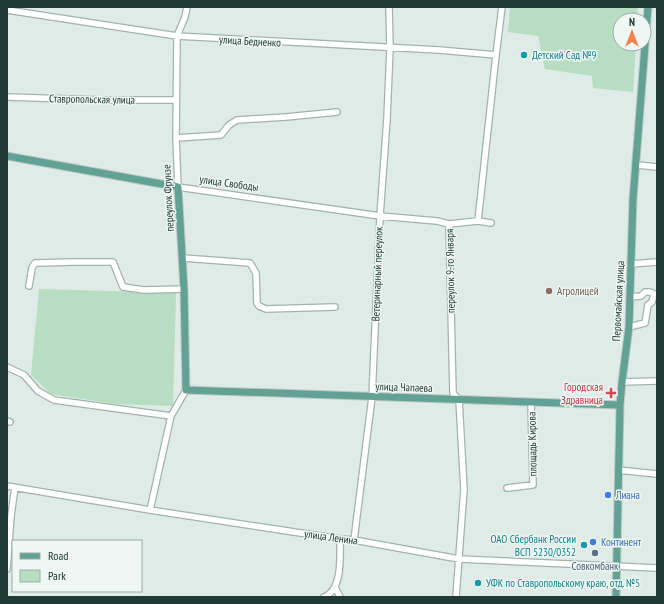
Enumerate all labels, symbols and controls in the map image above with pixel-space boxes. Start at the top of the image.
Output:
north arrow [612,12,652,52]
text: N [629,15,635,29]
street label: улица Бедненко [219,32,282,50]
place label: Детский Сад №9 [532,48,597,62]
marker: Детский Сад №9 [519,50,529,60]
street label: Ставропольская улица [49,91,135,107]
street label: переулок Фрунзе [159,164,177,232]
street label: улица Свободы [199,172,259,194]
street label: Ветеринарный переулок [368,226,386,322]
street label: переулок 9-го Января [442,229,458,313]
street label: Первомайская улица [609,260,627,342]
place label: Агролицей [557,284,599,298]
marker: Агролицей [544,286,554,296]
street label: улица Чапаева [375,379,433,395]
place label: Городская Здравница [561,380,603,407]
marker: Городская Здравница [606,388,616,398]
street label: площадь Кирова [524,412,540,476]
place label: Лиана [615,488,640,502]
marker: Лиана [603,490,613,500]
street label: улица Ленина [303,526,359,548]
place label: ОАО Сбербанк России ВСП 5230/0352 [491,532,576,559]
place label: Континент [601,535,642,549]
marker: Континент [588,537,598,547]
legend [12,540,142,592]
marker: ОАО Сбербанк России ВСП 5230/0352 [579,540,589,550]
text: Road [48,548,68,563]
marker: Совкомбанк [590,548,600,558]
place label: Совкомбанк [572,559,619,573]
text: Park [48,568,66,583]
place label: УФК по Ставропольскому краю, отд. №5 [486,576,640,590]
marker: УФК по Ставропольскому краю, отд. №5 [473,578,483,588]

